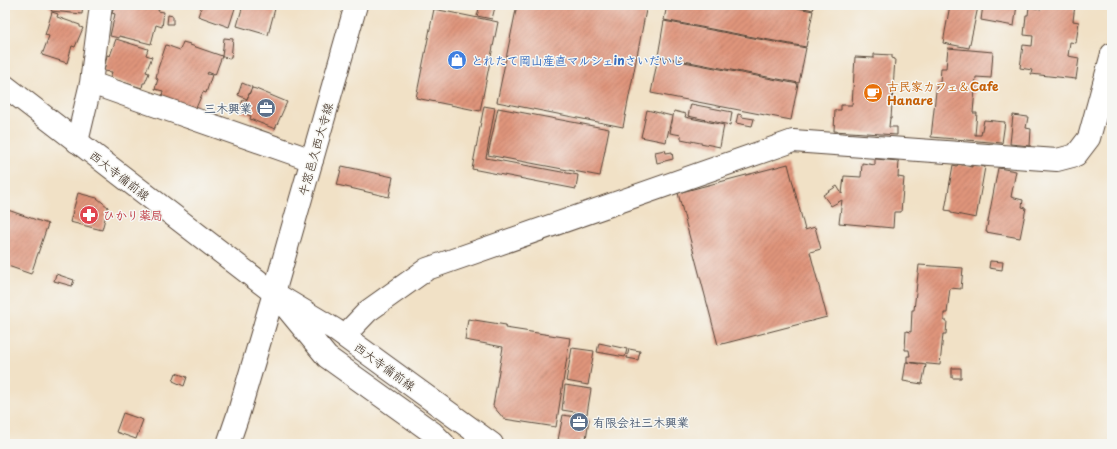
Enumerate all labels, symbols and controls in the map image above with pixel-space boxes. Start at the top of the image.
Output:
shop icon: とれたて岡山産直マルシェinさいだいじ [446,49,468,71]
place label: とれたて岡山産直マルシェinさいだいじ [471,51,684,69]
place label: 古民家カフェ＆Cafe Hanare [887,77,999,109]
cafe icon: 古民家カフェ＆Cafe Hanare [862,82,884,104]
office icon: 三木興業 [255,97,277,119]
place label: 三木興業 [204,99,252,117]
street label: 牛窓邑久西大寺線 [293,100,337,198]
street label: 西大寺備前線 [86,146,154,204]
pharmacy icon: ひかり薬局 [78,204,100,226]
place label: ひかり薬局 [103,206,163,224]
street label: 西大寺備前線 [351,338,419,394]
office icon: 有限会社三木興業 [568,411,590,433]
place label: 有限会社三木興業 [593,413,689,431]

